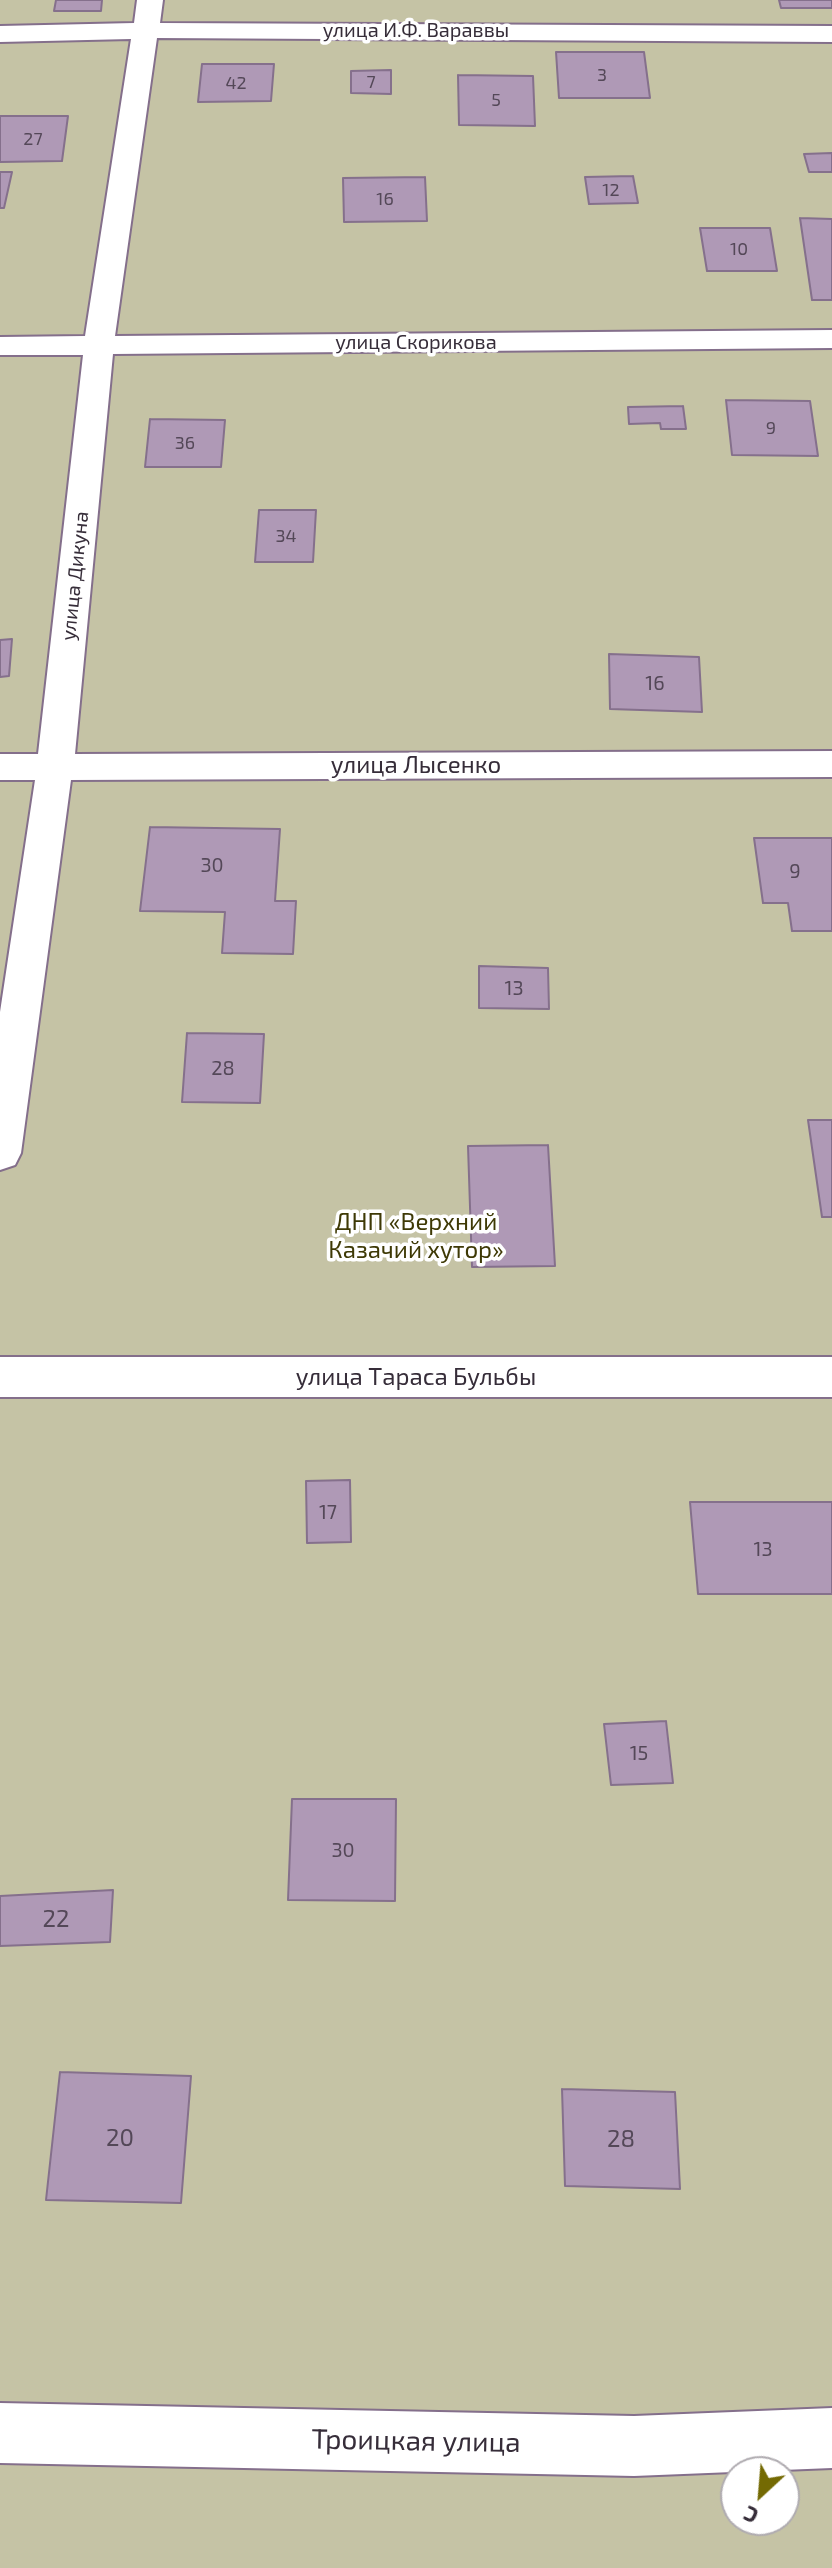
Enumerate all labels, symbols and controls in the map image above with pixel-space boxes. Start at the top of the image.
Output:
street label: улица И.Ф. Вараввы [323,18,509,42]
house number: 3 [597,64,607,86]
house number: 7 [366,71,376,93]
house number: 42 [225,72,247,94]
house number: 5 [491,89,501,111]
house number: 27 [23,128,43,150]
house number: 12 [602,179,620,201]
house number: 16 [376,188,394,210]
house number: 10 [730,238,748,260]
street label: улица Скорикова [335,330,497,354]
house number: 9 [766,417,776,439]
house number: 36 [175,432,195,454]
street label: улица Дикуна [56,510,94,642]
house number: 34 [275,525,297,547]
house number: 16 [645,671,665,695]
street label: улица Лысенко [331,751,501,779]
house number: 30 [200,853,224,877]
house number: 9 [789,859,801,883]
house number: 13 [504,976,524,1000]
house number: 28 [211,1056,235,1080]
park label: ДНП «Верхний Казачий хутор» [328,1208,504,1264]
street label: улица Тараса Бульбы [296,1363,536,1391]
house number: 17 [319,1500,337,1524]
house number: 13 [753,1537,773,1561]
house number: 15 [630,1741,648,1765]
house number: 30 [331,1838,355,1862]
house number: 22 [43,1905,69,1933]
house number: 20 [106,2124,134,2152]
house number: 28 [607,2125,635,2153]
street label: Троицкая улица [311,2422,521,2460]
north arrow [720,2456,800,2536]
text: С [739,2501,762,2530]

